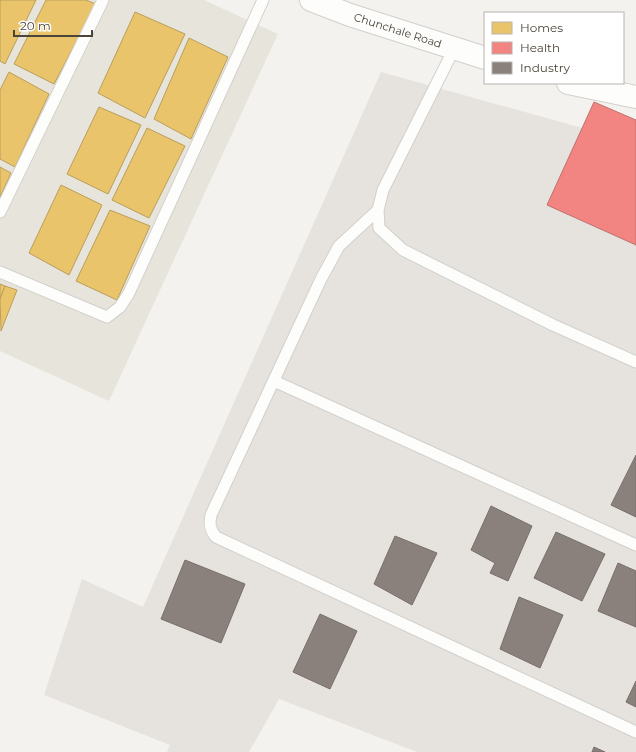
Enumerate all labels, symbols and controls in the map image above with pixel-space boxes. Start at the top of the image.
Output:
street label: Chunchale Road [352,10,444,51]
scale bar [14,12,92,38]
legend [484,12,624,84]
text: 20 m [20,18,51,33]
text: Homes [520,20,563,35]
text: Health [520,40,560,55]
text: Industry [520,60,570,75]

